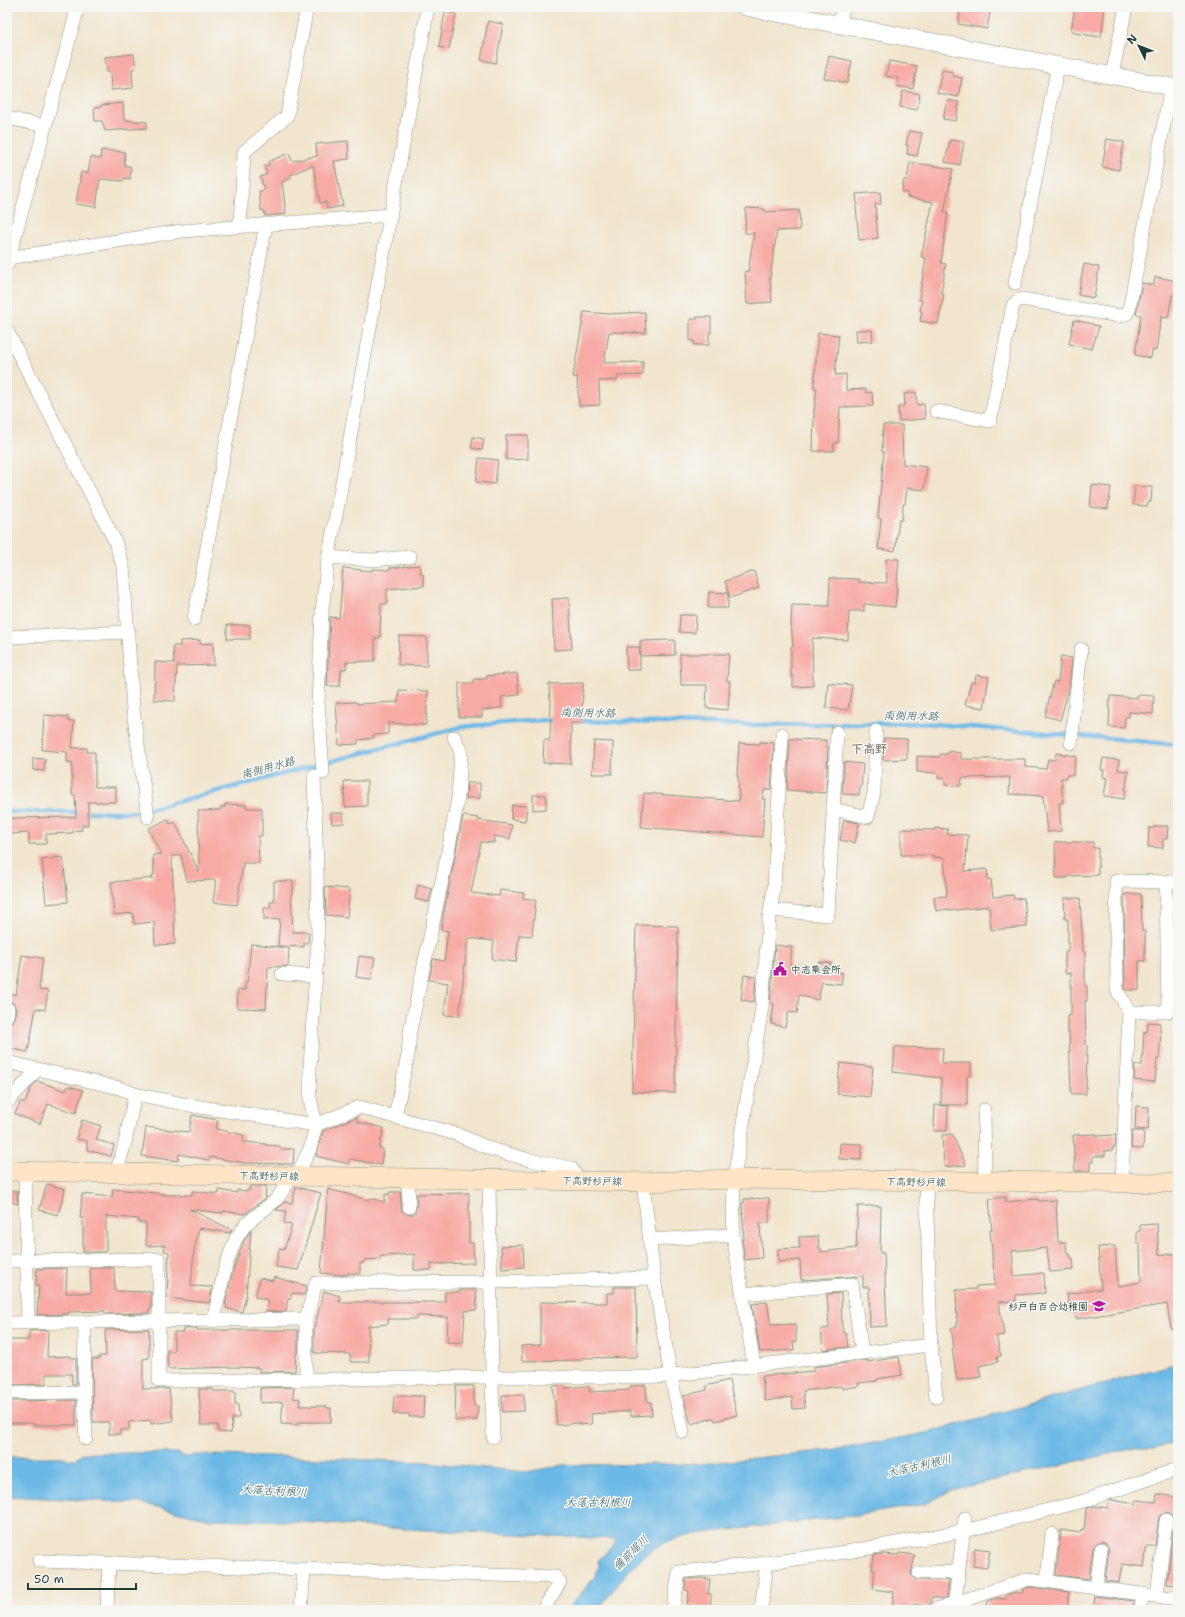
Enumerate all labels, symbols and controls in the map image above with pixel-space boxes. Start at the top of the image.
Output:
north arrow [1119,26,1159,66]
text: N [1124,31,1141,48]
water label: 南側用水路 [560,705,617,721]
water label: 南側用水路 [883,708,940,724]
district label: 下高野 [851,741,887,757]
water label: 南側用水路 [239,753,297,782]
public building icon: 中志集会所 [772,961,788,977]
place label: 中志集会所 [791,963,841,976]
street label: 下高野杉戸線 [239,1169,299,1183]
street label: 下高野杉戸線 [562,1174,622,1188]
street label: 下高野杉戸線 [886,1175,946,1189]
school or university icon: 杉戸白百合幼稚園 [1091,1298,1107,1314]
place label: 杉戸白百合幼稚園 [1008,1300,1088,1313]
water label: 大落古利根川 [885,1451,953,1481]
water label: 大落古利根川 [241,1482,307,1500]
water label: 大落古利根川 [565,1495,631,1510]
water label: 備前堀川 [610,1532,652,1574]
scale bar [28,1565,136,1591]
text: 50 m [34,1571,64,1587]

